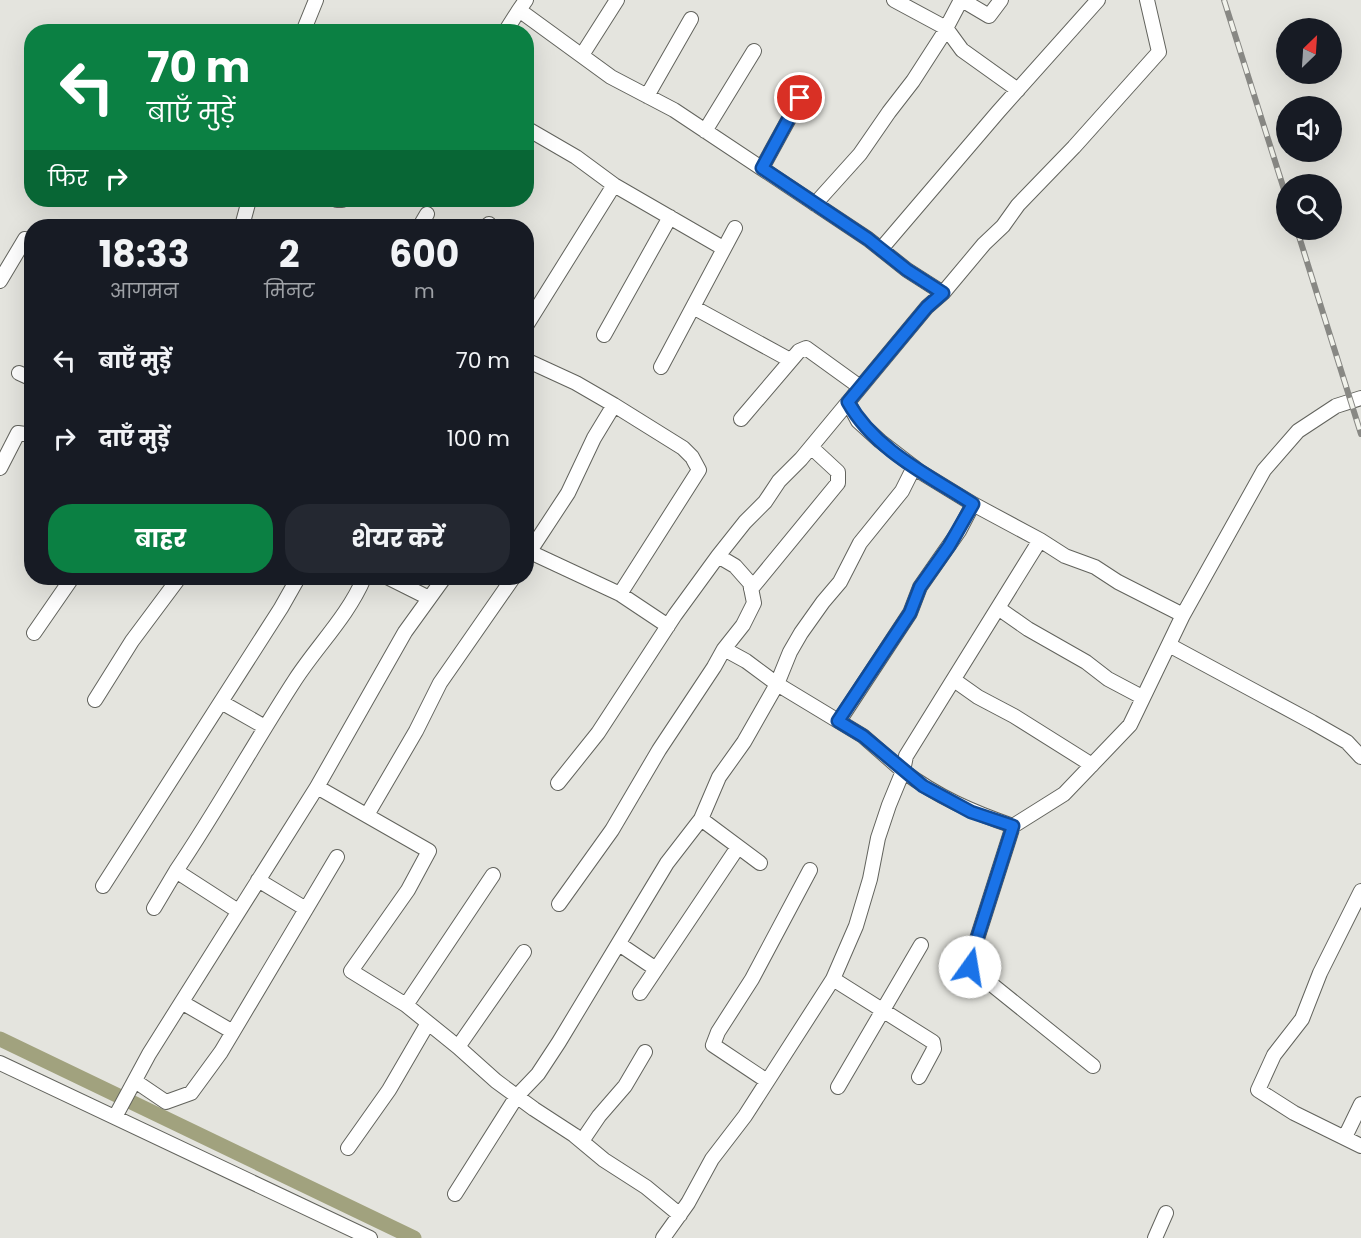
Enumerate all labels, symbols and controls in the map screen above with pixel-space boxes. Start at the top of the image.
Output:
north arrow [1276,18,1342,84]
map controls [1276,18,1342,240]
text: 70 m [147,38,250,97]
icon: left [48,48,126,126]
pin [774,72,825,123]
icon: arrive [783,81,816,114]
text: बाएँ मुड़ें [147,94,235,131]
button: sound [1276,96,1342,162]
icon: right [100,162,133,195]
text: फिर [48,163,88,194]
button: search [1276,174,1342,240]
text: 18:33 [99,229,189,280]
text: 2 [279,229,300,280]
text: 600 [389,229,459,280]
text: आगमन [110,277,178,305]
text: मिनट [264,277,315,305]
text: m [414,277,435,305]
icon: left [48,344,81,377]
text: बाएँ मुड़ें [99,345,171,376]
text: 70 m [456,345,510,376]
icon: right [48,422,81,455]
text: दाएँ मुड़ें [99,423,170,454]
text: 100 m [447,423,510,454]
button: बाहर [48,504,273,573]
button: शेयर करें [285,504,510,573]
position arrow [938,935,1002,999]

